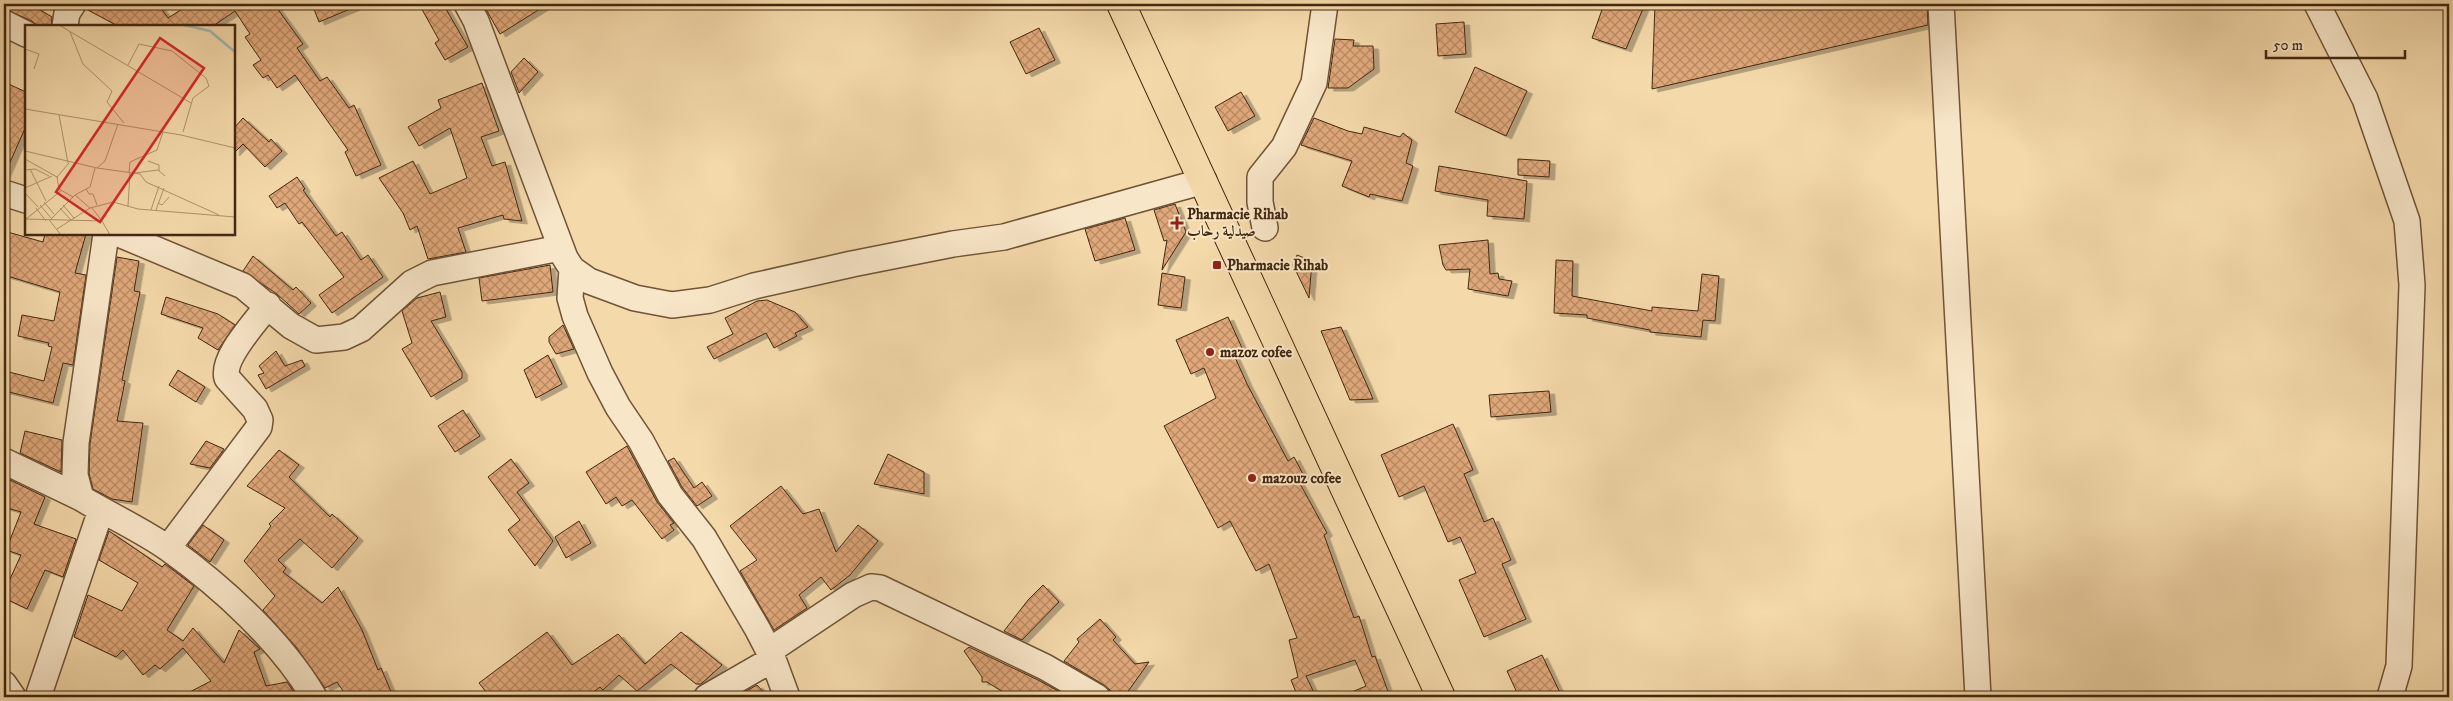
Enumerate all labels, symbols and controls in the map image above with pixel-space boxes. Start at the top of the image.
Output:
inset map [25,25,235,235]
scale bar [2266,28,2404,60]
text: 50 m [2273,36,2303,55]
place label: Pharmacie Rihab صيدلية رحاب [1187,205,1288,241]
marker: Pharmacie Rihab صيدلية رحاب [1171,217,1183,229]
place label: Pharmacie Rihab [1227,256,1328,275]
marker: Pharmacie Rihab [1211,259,1223,271]
place label: mazoz cofee [1220,343,1293,362]
marker: mazoz cofee [1204,346,1216,358]
place label: mazouz cofee [1262,469,1342,488]
marker: mazouz cofee [1246,472,1258,484]

